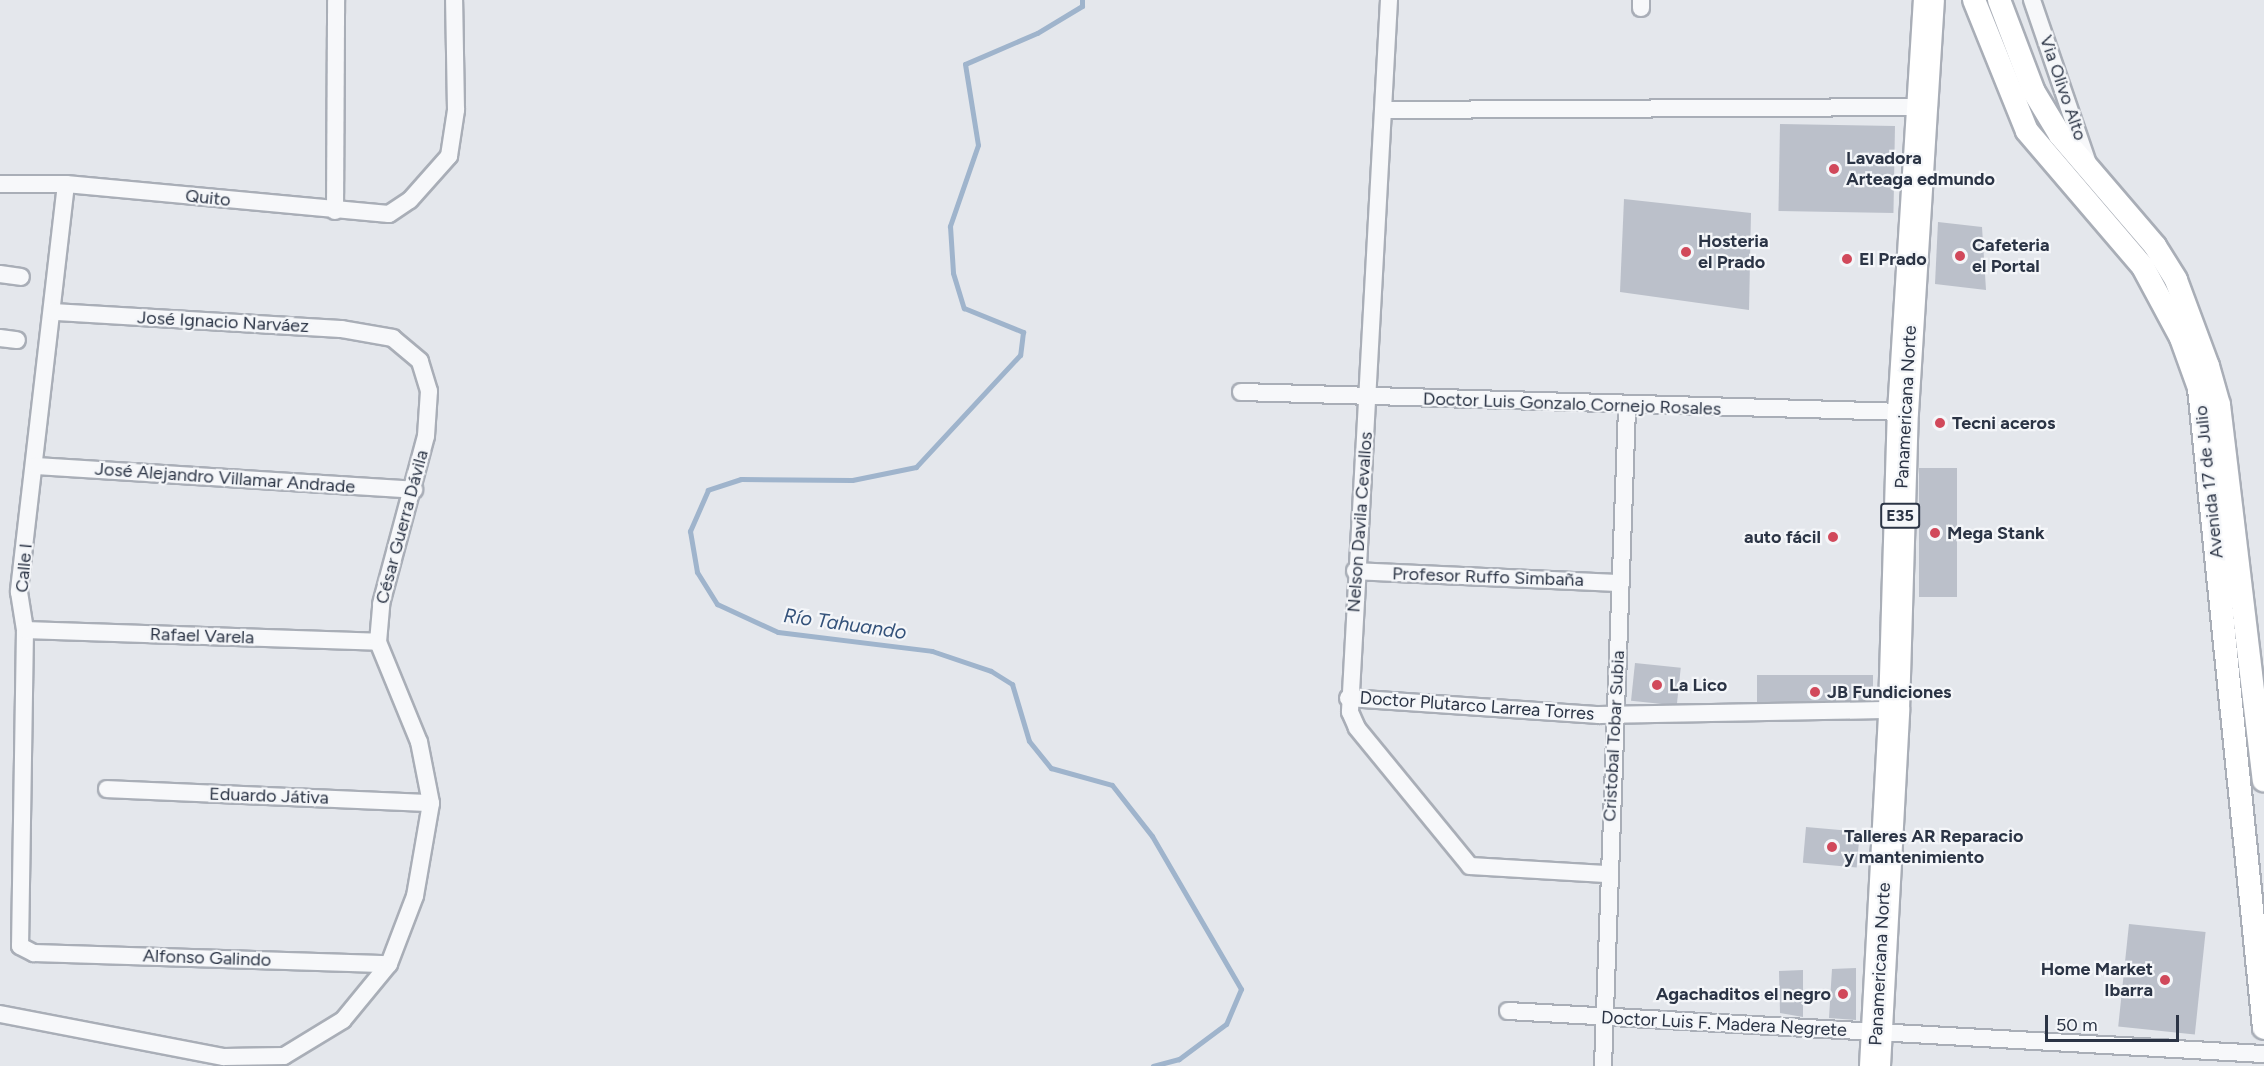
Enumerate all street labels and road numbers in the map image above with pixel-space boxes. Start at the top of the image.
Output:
street label: Via Olivo Alto [2035,33,2091,143]
street label: Quito [184,185,232,211]
street label: José Ignacio Narváez [137,307,309,337]
street label: Panamericana Norte [1891,325,1921,489]
street label: Doctor Luis Gonzalo Cornejo Rosales [1423,388,1721,420]
street label: Avenida 17 de Julio [2190,404,2228,560]
street label: Nelson Davila Cevallos [1343,431,1377,613]
street label: César Guerra Dávila [371,448,433,606]
street label: José Alejandro Villamar Andrade [94,458,356,498]
road number: E35 [1879,503,1921,529]
street label: Calle I [11,543,37,593]
street label: Profesor Ruffo Simbaña [1392,563,1584,591]
street label: Rafael Varela [149,623,255,649]
street label: Cristobal Tobar Subia [1599,650,1629,822]
street label: Doctor Plutarco Larrea Torres [1359,687,1595,725]
street label: Eduardo Játiva [209,783,329,809]
street label: Panamericana Norte [1865,882,1895,1046]
street label: Alfonso Galindo [142,945,272,971]
street label: Doctor Luis F. Madera Negrete [1601,1007,1847,1041]

